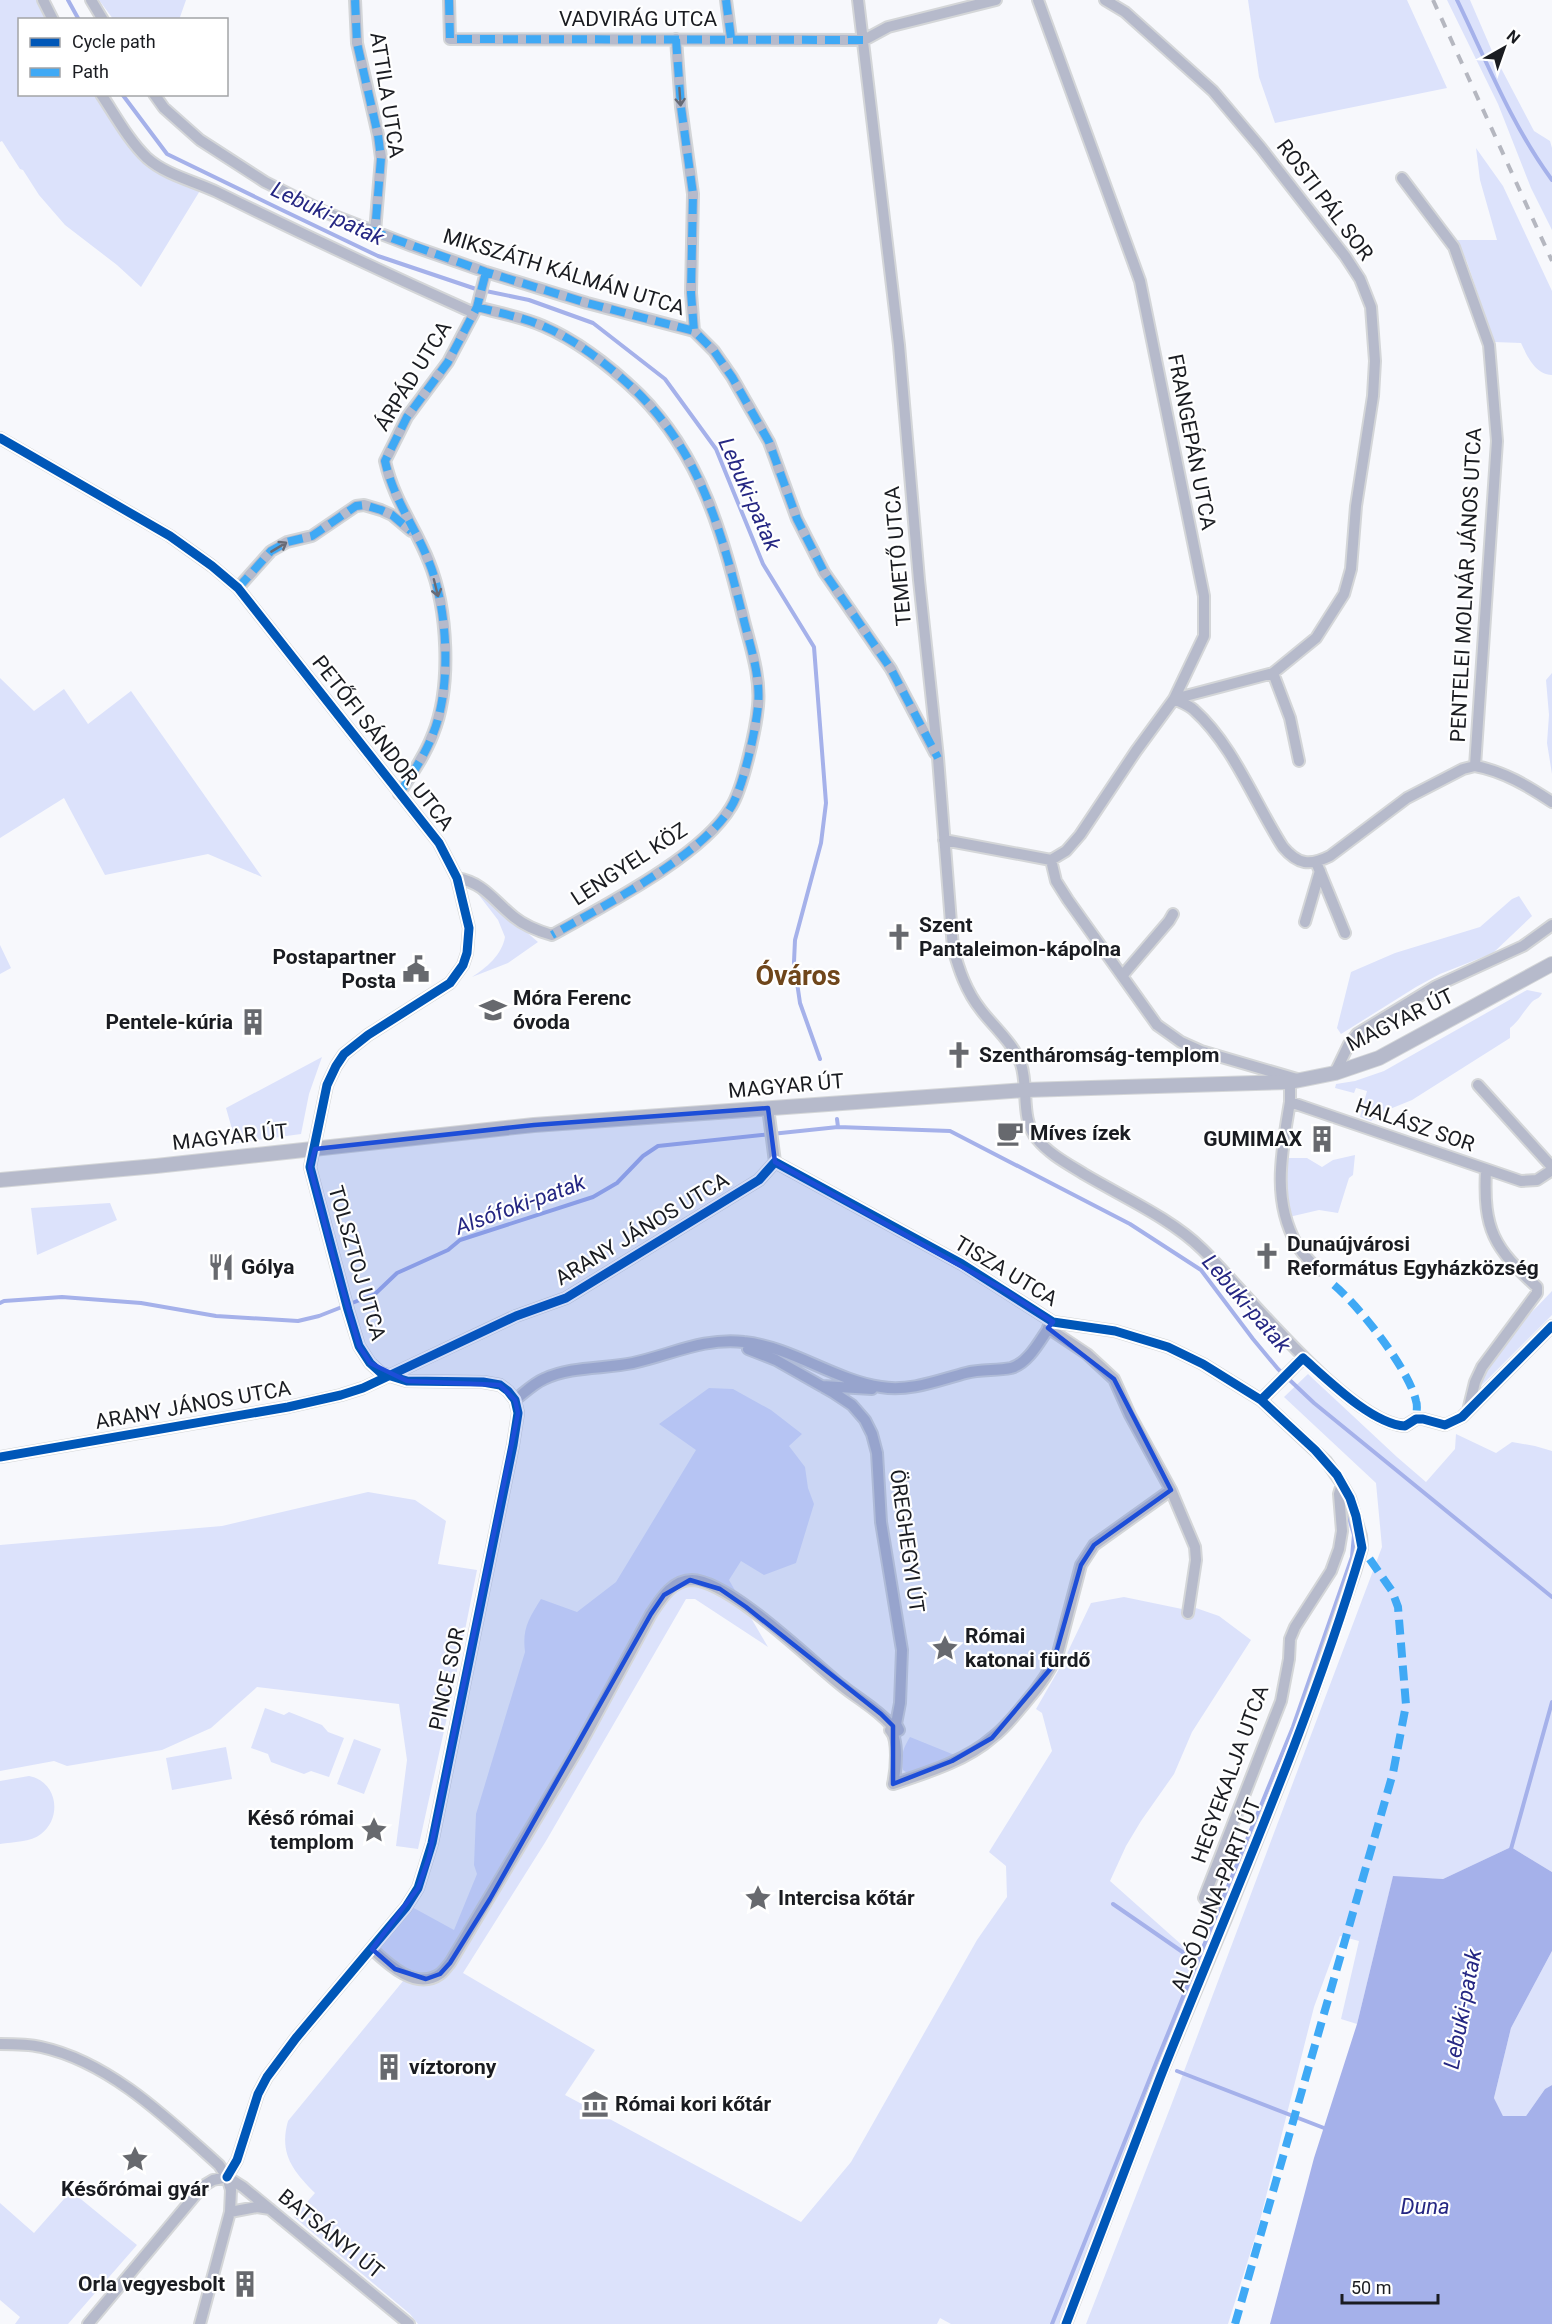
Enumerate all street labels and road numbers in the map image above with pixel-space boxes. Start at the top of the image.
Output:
street label: VADVIRÁG UTCA [559,7,717,31]
street label: ATTILA UTCA [365,30,409,160]
street label: ROSTI PÁL SOR [1272,135,1378,265]
street label: MIKSZÁTH KÁLMÁN UTCA [440,224,688,320]
street label: ÁRPÁD UTCA [370,317,456,435]
street label: FRANGEPÁN UTCA [1163,352,1221,532]
street label: PENTELEI MOLNÁR JÁNOS UTCA [1446,427,1486,743]
street label: TEMETŐ UTCA [880,485,916,627]
street label: PETŐFI SÁNDOR UTCA [307,651,459,835]
street label: LENGYEL KÖZ [567,818,691,910]
street label: MAGYAR ÚT [1343,984,1458,1056]
street label: MAGYAR ÚT [727,1069,845,1103]
street label: HALÁSZ SOR [1352,1093,1478,1157]
street label: MAGYAR ÚT [171,1119,289,1155]
street label: ARANY JÁNOS UTCA [551,1168,733,1290]
street label: TOLSZTOJ UTCA [323,1183,391,1343]
street label: TISZA UTCA [950,1231,1062,1311]
street label: ARANY JÁNOS UTCA [93,1376,293,1434]
street label: ÖREGHEGYI ÚT [885,1468,929,1615]
street label: PINCE SOR [424,1625,470,1733]
street label: HEGYEKALJA UTCA [1187,1682,1273,1866]
street label: ALSÓ DUNA-PARTI ÚT [1166,1794,1266,1995]
street label: BATSÁNYI ÚT [274,2184,389,2284]

